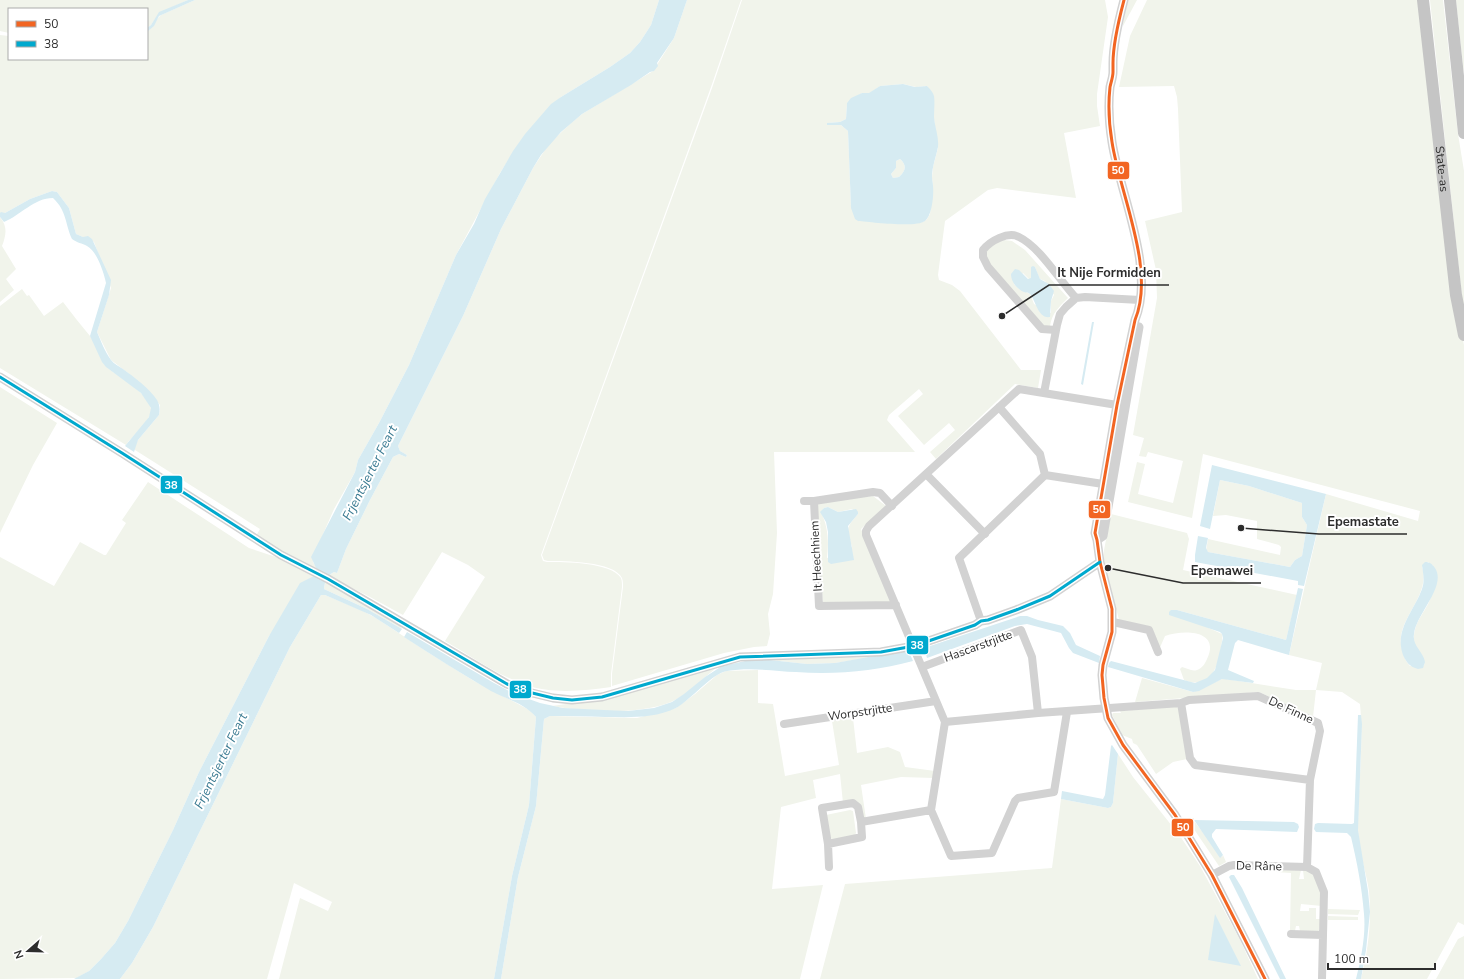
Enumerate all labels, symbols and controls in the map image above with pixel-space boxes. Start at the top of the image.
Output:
legend [8,8,148,60]
text: 50 [44,16,58,32]
text: 38 [44,36,58,52]
street label: State-as [1431,145,1452,193]
line badge: 50 [1107,161,1130,180]
text: 50 [1111,163,1125,178]
callout: It Nije Formidden [1049,260,1169,285]
text: It Nije Formidden [1057,264,1161,282]
water label: Frjentsjerter Feart [338,422,402,524]
line badge: 38 [160,475,183,494]
text: 38 [164,478,178,493]
line badge: 50 [1088,500,1111,519]
text: 50 [1092,502,1106,517]
callout: Epemastate [1319,509,1407,534]
text: Epemastate [1327,513,1399,531]
street label: It Heechhiem [806,520,826,592]
callout: Epemawei [1183,558,1261,583]
text: Epemawei [1191,562,1253,580]
street label: Hascarstrjitte [942,626,1014,666]
line badge: 38 [906,635,929,655]
text: 38 [910,638,924,653]
line badge: 38 [509,680,532,699]
text: 38 [513,682,527,697]
street label: De Finne [1266,693,1316,727]
street label: Worpstrjitte [827,700,893,724]
water label: Frjentsjerter Feart [190,710,252,812]
line badge: 50 [1171,818,1194,837]
text: 50 [1176,820,1190,835]
street label: De Râne [1236,858,1282,874]
north arrow [8,931,48,971]
scale bar [1328,945,1435,971]
text: N [11,948,28,961]
text: 100 m [1334,951,1369,967]

